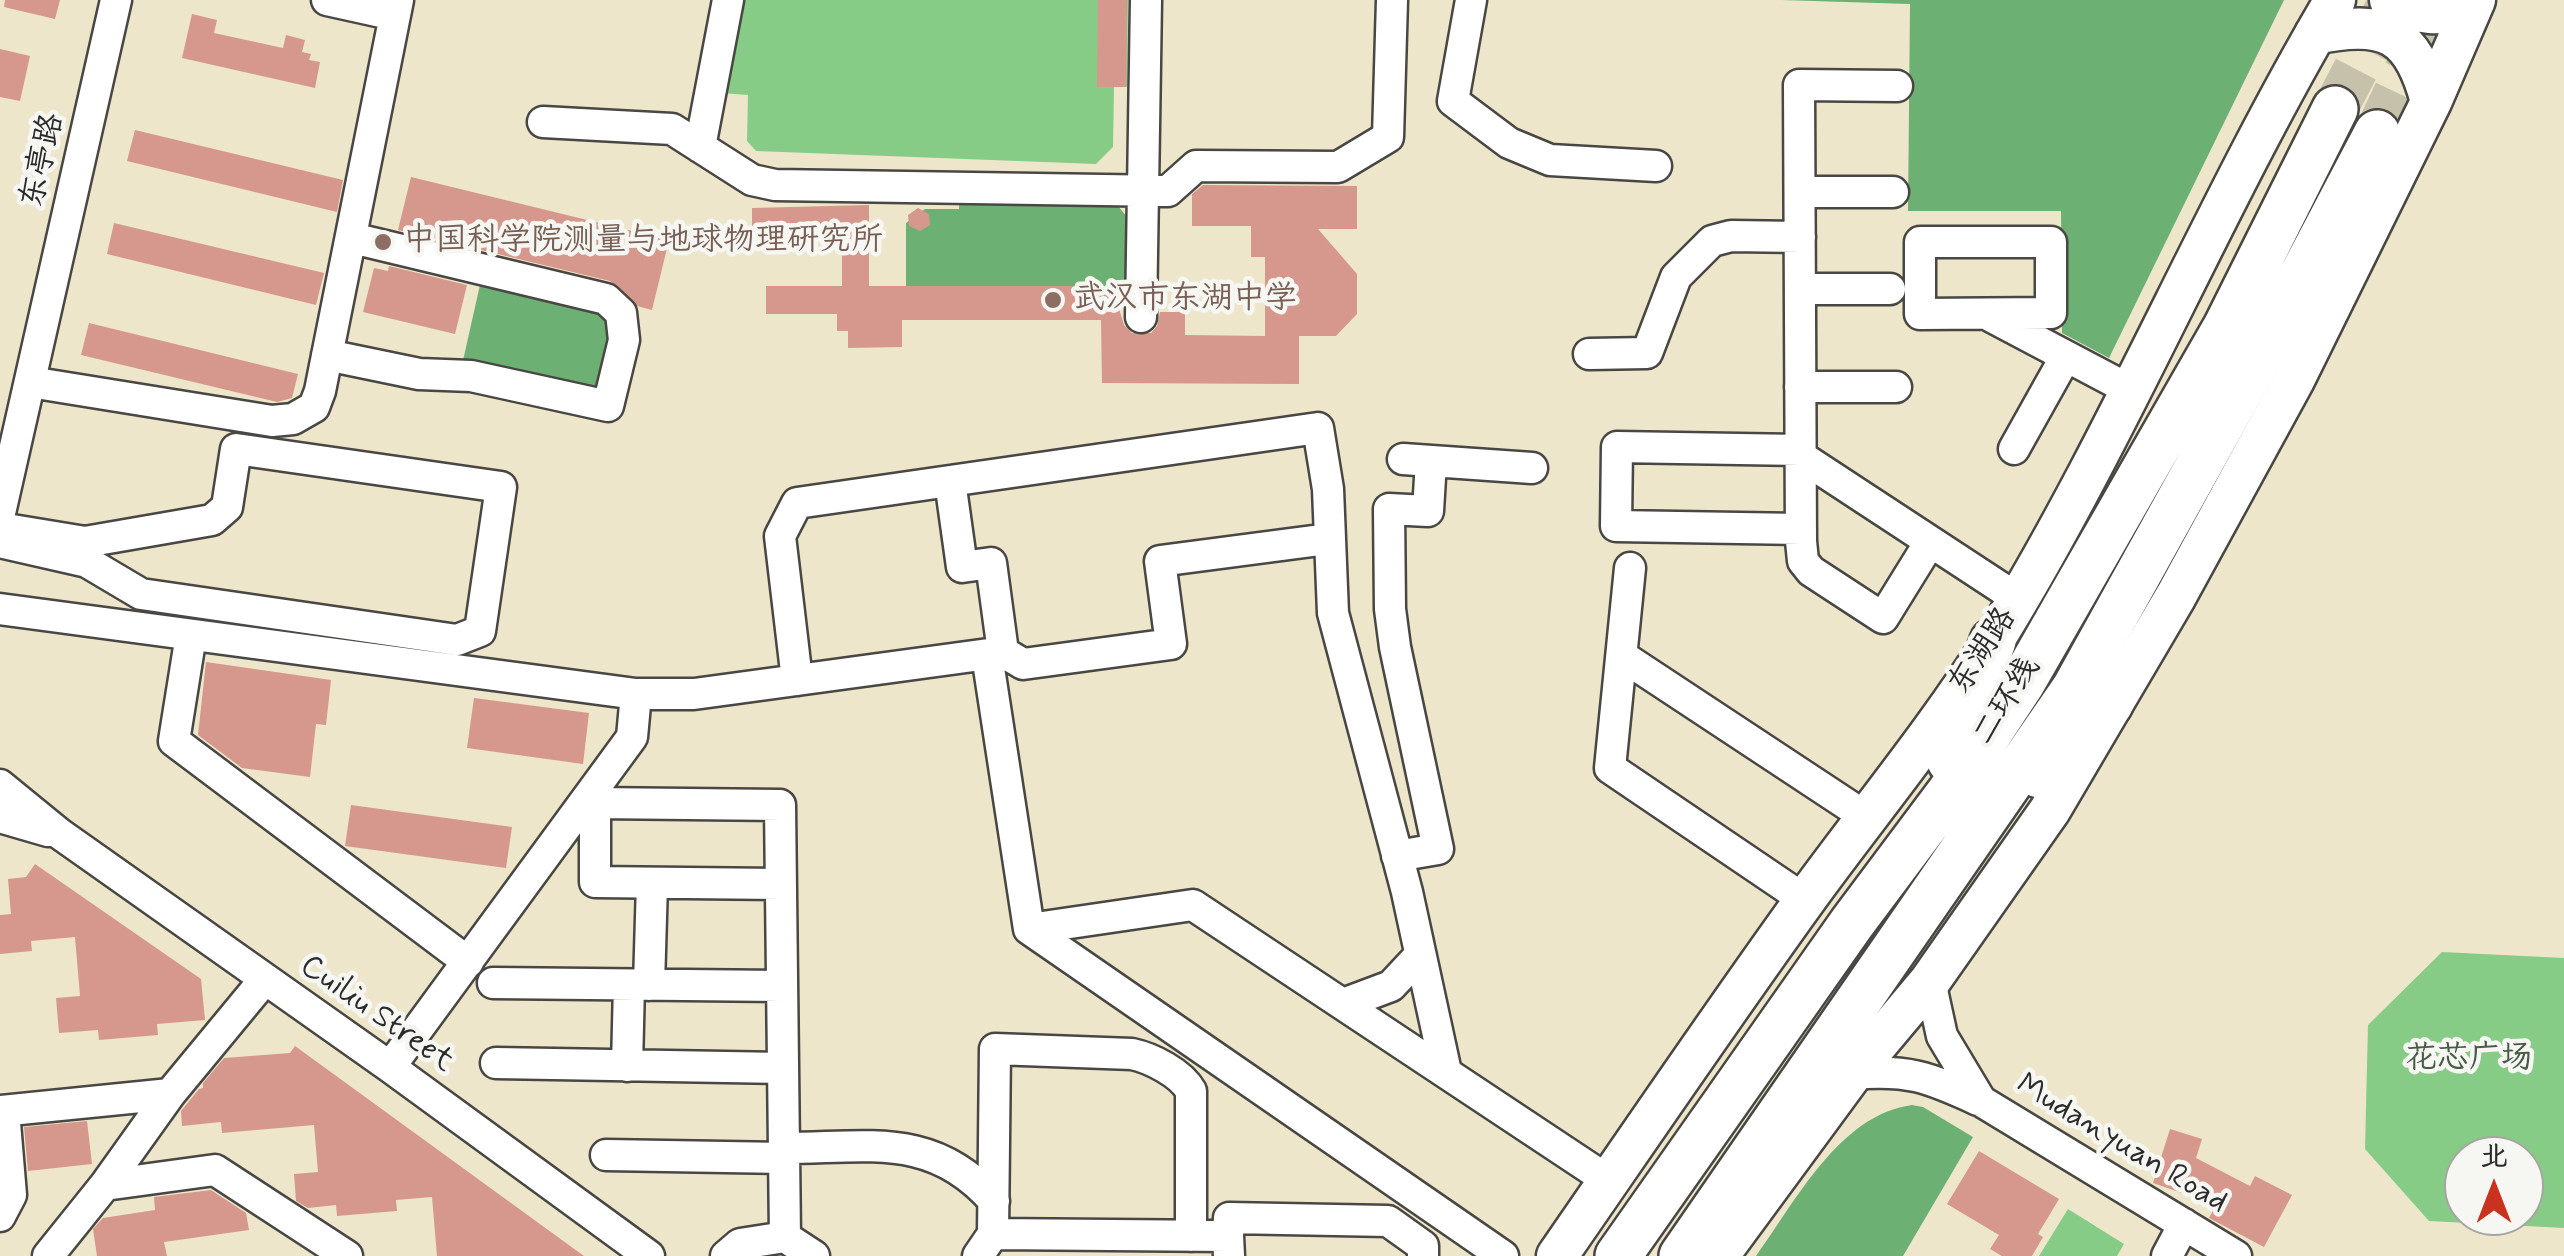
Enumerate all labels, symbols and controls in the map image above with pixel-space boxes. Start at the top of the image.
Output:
street label: 东亭路 [14,110,74,212]
place label: 中国科学院测量与地球物理研究所 [403,223,883,261]
marker: 中国科学院测量与地球物理研究所 [372,231,394,253]
place label: 武汉市东湖中学 [1073,281,1297,319]
marker: 武汉市东湖中学 [1042,289,1064,311]
street label: 东湖路 [1942,601,2026,703]
street label: 二环线 [1966,651,2050,753]
street label: Cuiliu Street [292,948,460,1082]
park label: 花芯广场 [2405,1041,2533,1079]
street label: Mudanyuan Road [2008,1067,2234,1223]
north arrow [2444,1136,2544,1236]
text: 北 [2480,1139,2508,1176]

